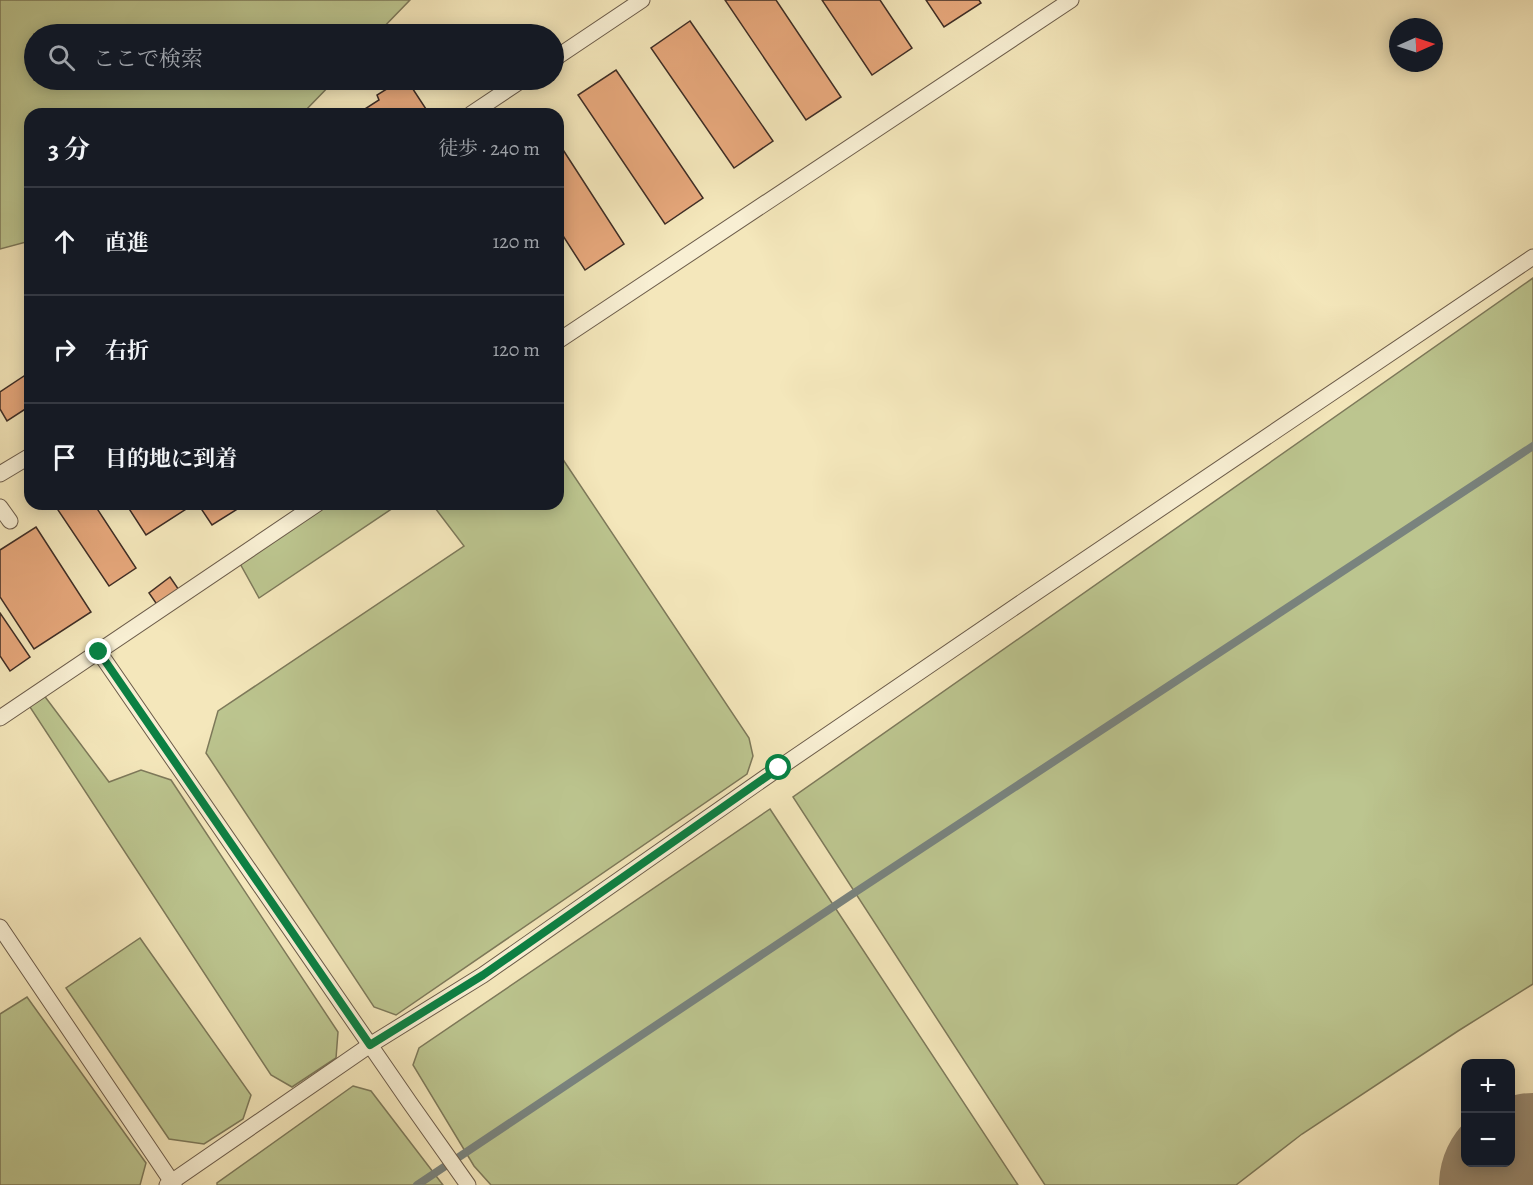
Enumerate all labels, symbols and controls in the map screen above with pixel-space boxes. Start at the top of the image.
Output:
north arrow [1389,18,1443,72]
search box [24,24,564,90]
icon: search [45,41,78,74]
text: ここで検索 [93,44,203,74]
text: 3 分 [48,132,90,167]
text: 徒歩 · 240 m [438,135,540,162]
icon: ahead [48,225,81,258]
text: 直進 [105,228,149,258]
text: 120 m [492,228,540,255]
icon: right [48,333,81,366]
text: 右折 [105,336,149,366]
text: 120 m [492,336,540,363]
icon: arrive [48,441,81,474]
text: 目的地に到着 [105,444,237,474]
route end [85,638,111,664]
route start [765,754,791,780]
map controls [1461,1059,1515,1167]
button: + [1461,1059,1515,1113]
button: − [1461,1113,1515,1167]

